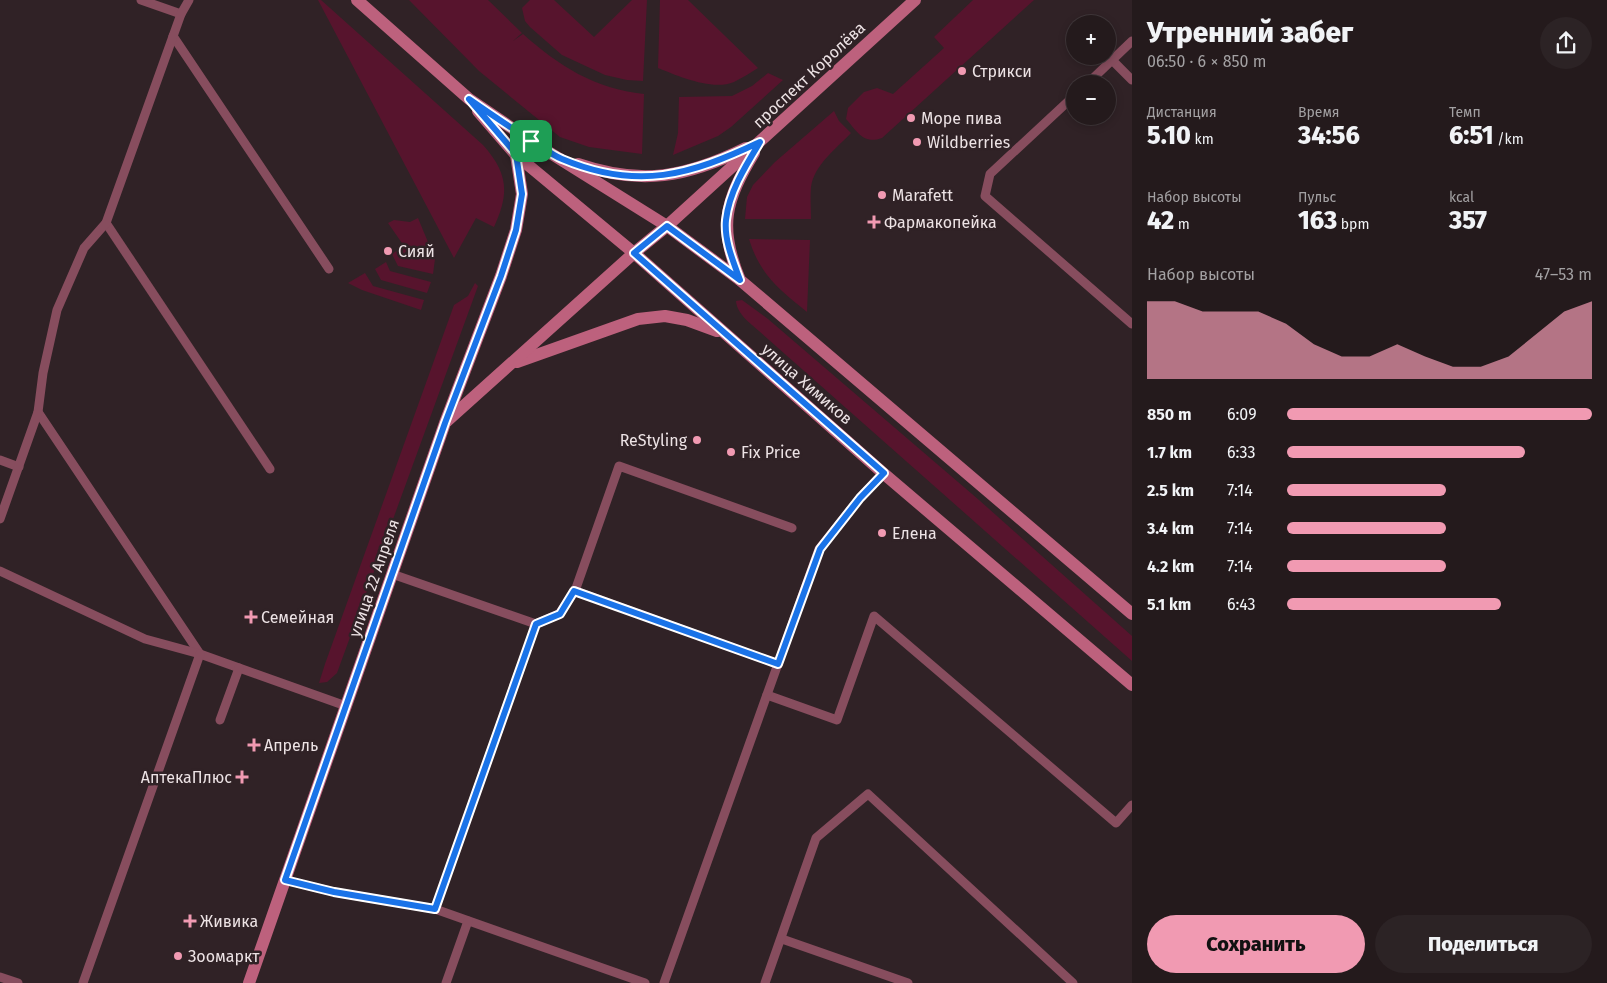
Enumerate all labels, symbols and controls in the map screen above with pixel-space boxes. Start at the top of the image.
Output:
map controls [1066,15,1116,125]
button: + [1066,15,1116,65]
text: Утренний забег [1147,16,1353,49]
button: share [1540,17,1592,69]
street label: проспект Королёва [749,18,869,132]
text: 06:50 · 6 × 850 m [1147,52,1266,71]
place label: Стрикси [972,62,1032,81]
marker: Стрикси [956,65,968,77]
button: − [1066,75,1116,125]
text: Дистанция [1147,104,1217,121]
text: Время [1298,104,1340,121]
text: Темп [1449,104,1481,121]
place label: Море пива [921,109,1002,128]
marker: Море пива [905,112,917,124]
pin [510,120,552,162]
text: 5.10 [1147,121,1191,151]
text: 34:56 [1298,121,1360,151]
text: 6:51 [1449,121,1494,151]
icon: arrive [517,127,545,155]
text: km [1191,131,1214,148]
text: /km [1494,131,1524,148]
place label: Wildberries [927,133,1010,152]
marker: Wildberries [911,136,923,148]
place label: Marafett [892,186,953,205]
marker: Marafett [876,189,888,201]
text: Набор высоты [1147,189,1241,206]
text: Пульс [1298,189,1336,206]
text: kcal [1449,189,1474,206]
text: 42 [1147,206,1174,236]
text: 163 [1298,206,1337,236]
text: 357 [1449,206,1487,236]
place label: Фармакопейка [884,213,997,232]
marker: Фармакопейка [868,216,880,228]
text: m [1174,216,1190,233]
text: bpm [1337,216,1369,233]
place label: Сияй [398,242,435,261]
marker: Сияй [382,245,394,257]
text: Набор высоты [1147,265,1255,284]
text: 47–53 m [1535,265,1592,284]
street label: улица Химиков [758,339,856,429]
text: 850 m [1147,405,1192,424]
text: 6:09 [1227,405,1257,424]
place label: ReStyling [620,431,688,450]
marker: ReStyling [691,434,703,446]
place label: Fix Price [741,443,801,462]
text: 1.7 km [1147,443,1192,462]
text: 6:33 [1227,443,1255,462]
marker: Fix Price [725,446,737,458]
text: 2.5 km [1147,481,1194,500]
text: 7:14 [1227,481,1253,500]
street label: улица 22 Апреля [345,516,403,640]
text: 3.4 km [1147,519,1194,538]
text: 7:14 [1227,519,1253,538]
place label: Елена [892,524,937,543]
marker: Елена [876,527,888,539]
text: 4.2 km [1147,557,1194,576]
text: 7:14 [1227,557,1253,576]
text: 5.1 km [1147,595,1191,614]
text: 6:43 [1227,595,1256,614]
place label: Семейная [261,608,334,627]
marker: Семейная [245,611,257,623]
place label: Апрель [264,736,318,755]
marker: Апрель [248,739,260,751]
place label: АптекаПлюс [141,768,232,787]
marker: АптекаПлюс [236,771,248,783]
place label: Живика [200,912,258,931]
marker: Живика [184,915,196,927]
button: Сохранить [1147,915,1365,973]
button: Поделиться [1375,915,1592,973]
place label: Зоомаркт [188,947,260,966]
marker: Зоомаркт [172,950,184,962]

